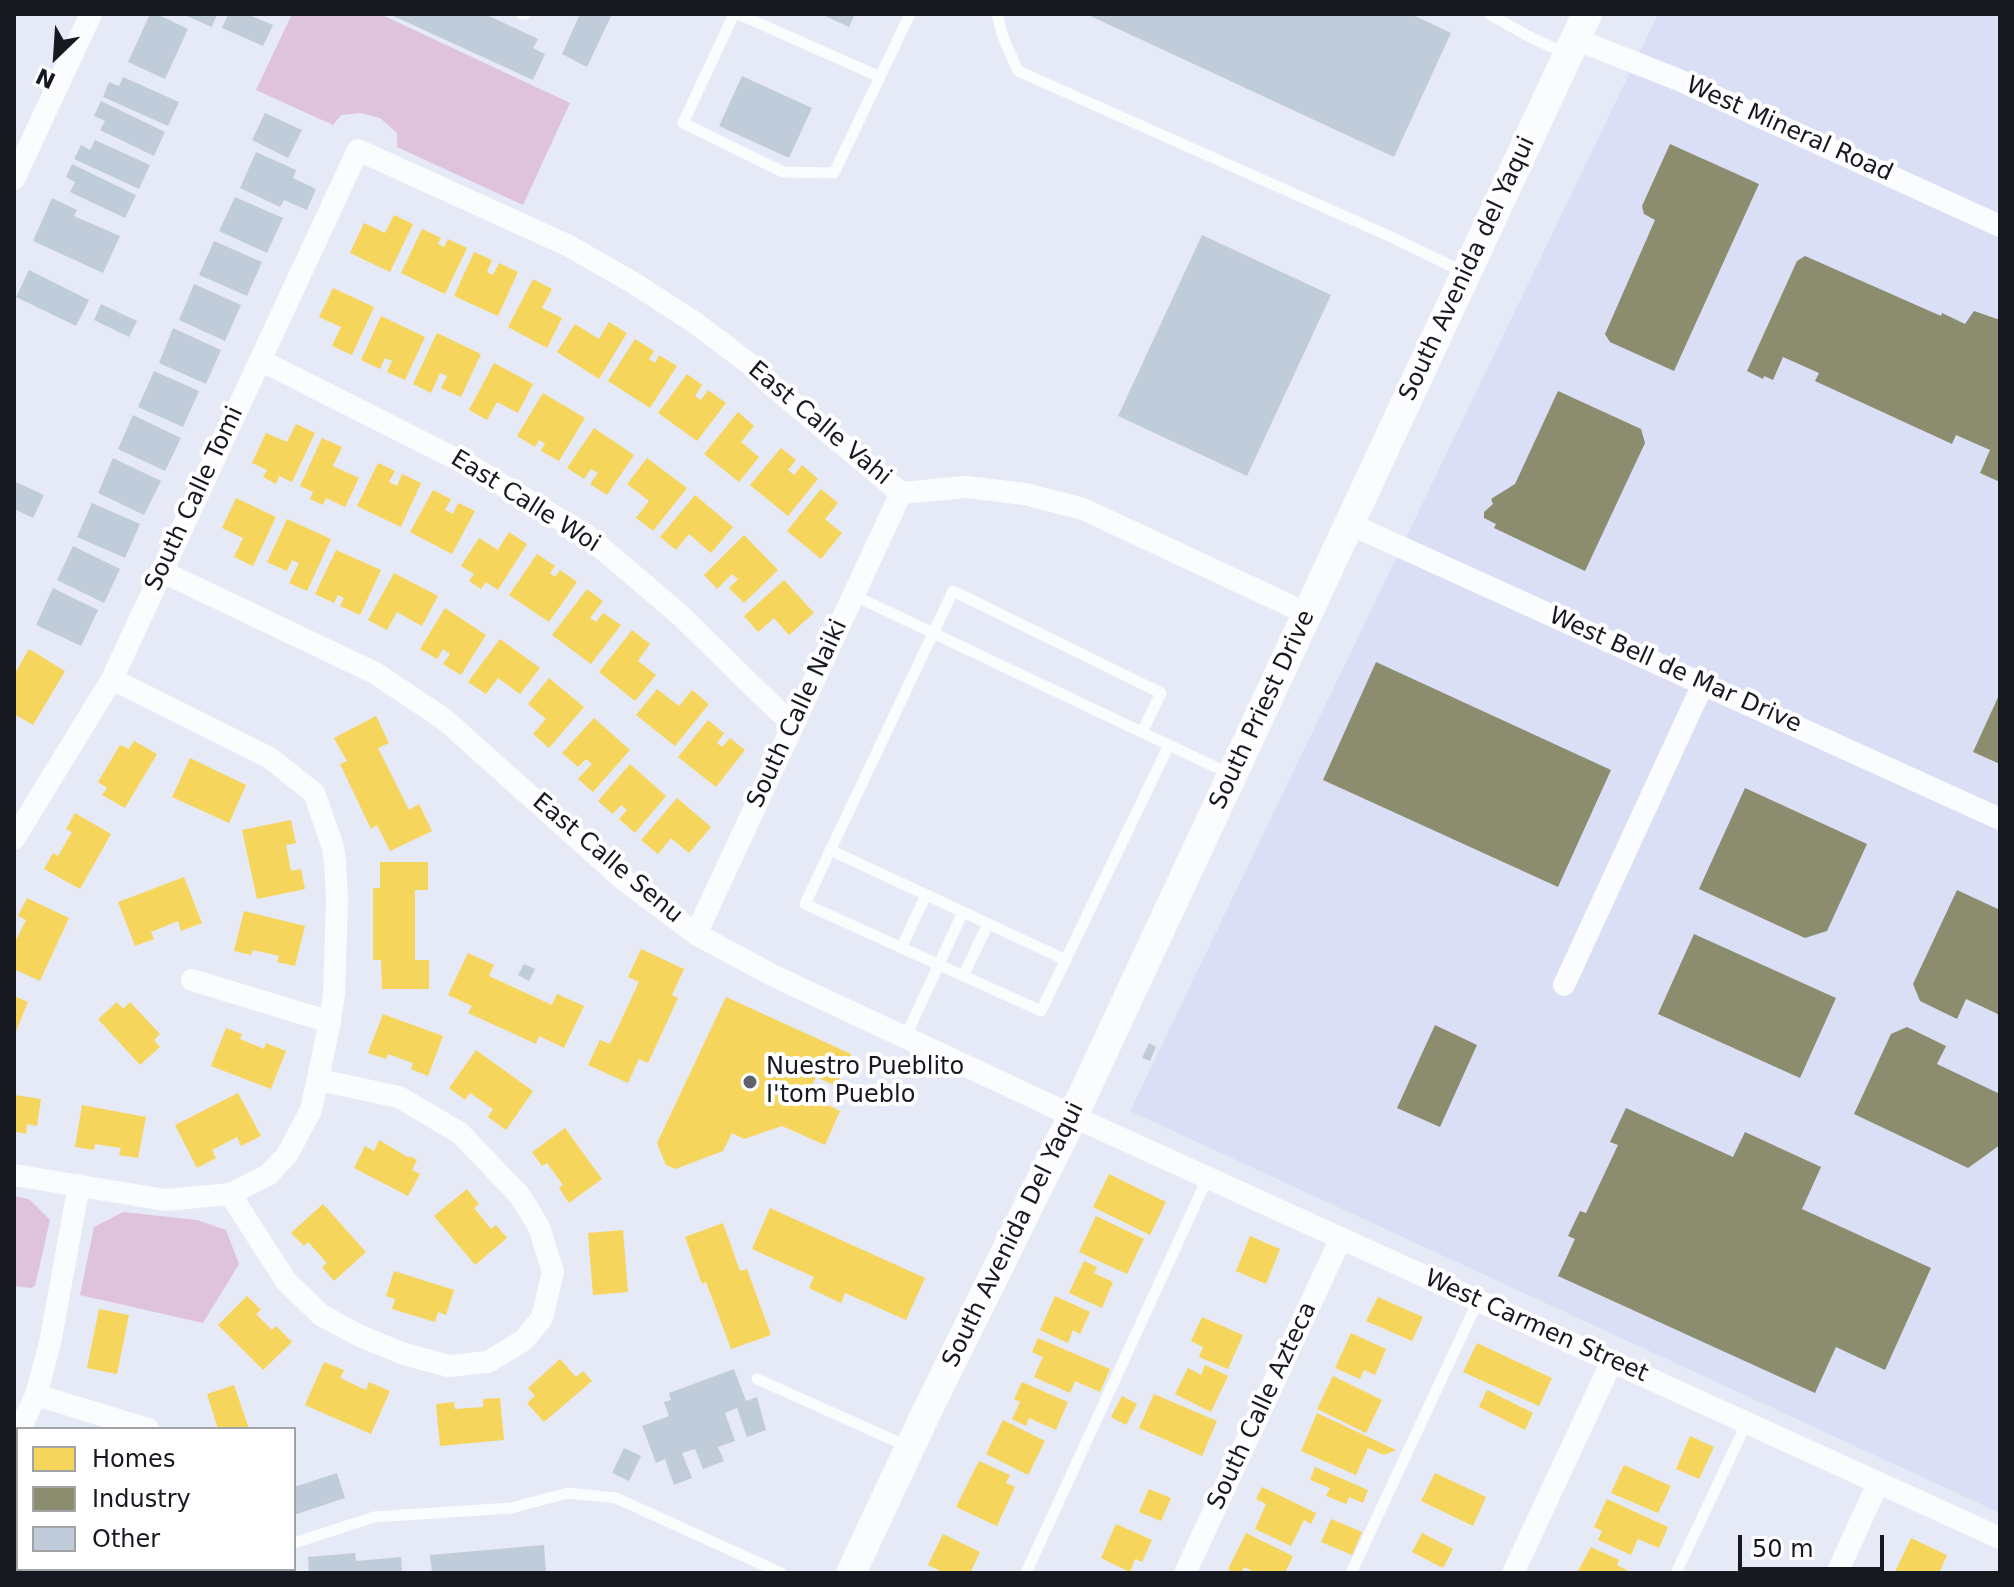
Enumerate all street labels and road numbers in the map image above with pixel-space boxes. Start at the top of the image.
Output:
street label: West Mineral Road [1681,71,1897,189]
street label: South Avenida del Yaqui [1394,132,1542,406]
street label: East Calle Vahi [742,356,896,492]
street label: South Calle Tomi [140,402,250,596]
street label: East Calle Woi [445,445,605,559]
street label: West Bell de Mar Drive [1544,602,1806,740]
street label: South Priest Drive [1204,606,1322,814]
street label: South Calle Naiki [742,615,854,813]
street label: East Calle Senu [526,788,688,930]
street label: South Avenida Del Yaqui [937,1098,1091,1372]
street label: West Carmen Street [1420,1265,1652,1389]
street label: South Calle Azteca [1202,1298,1324,1514]

